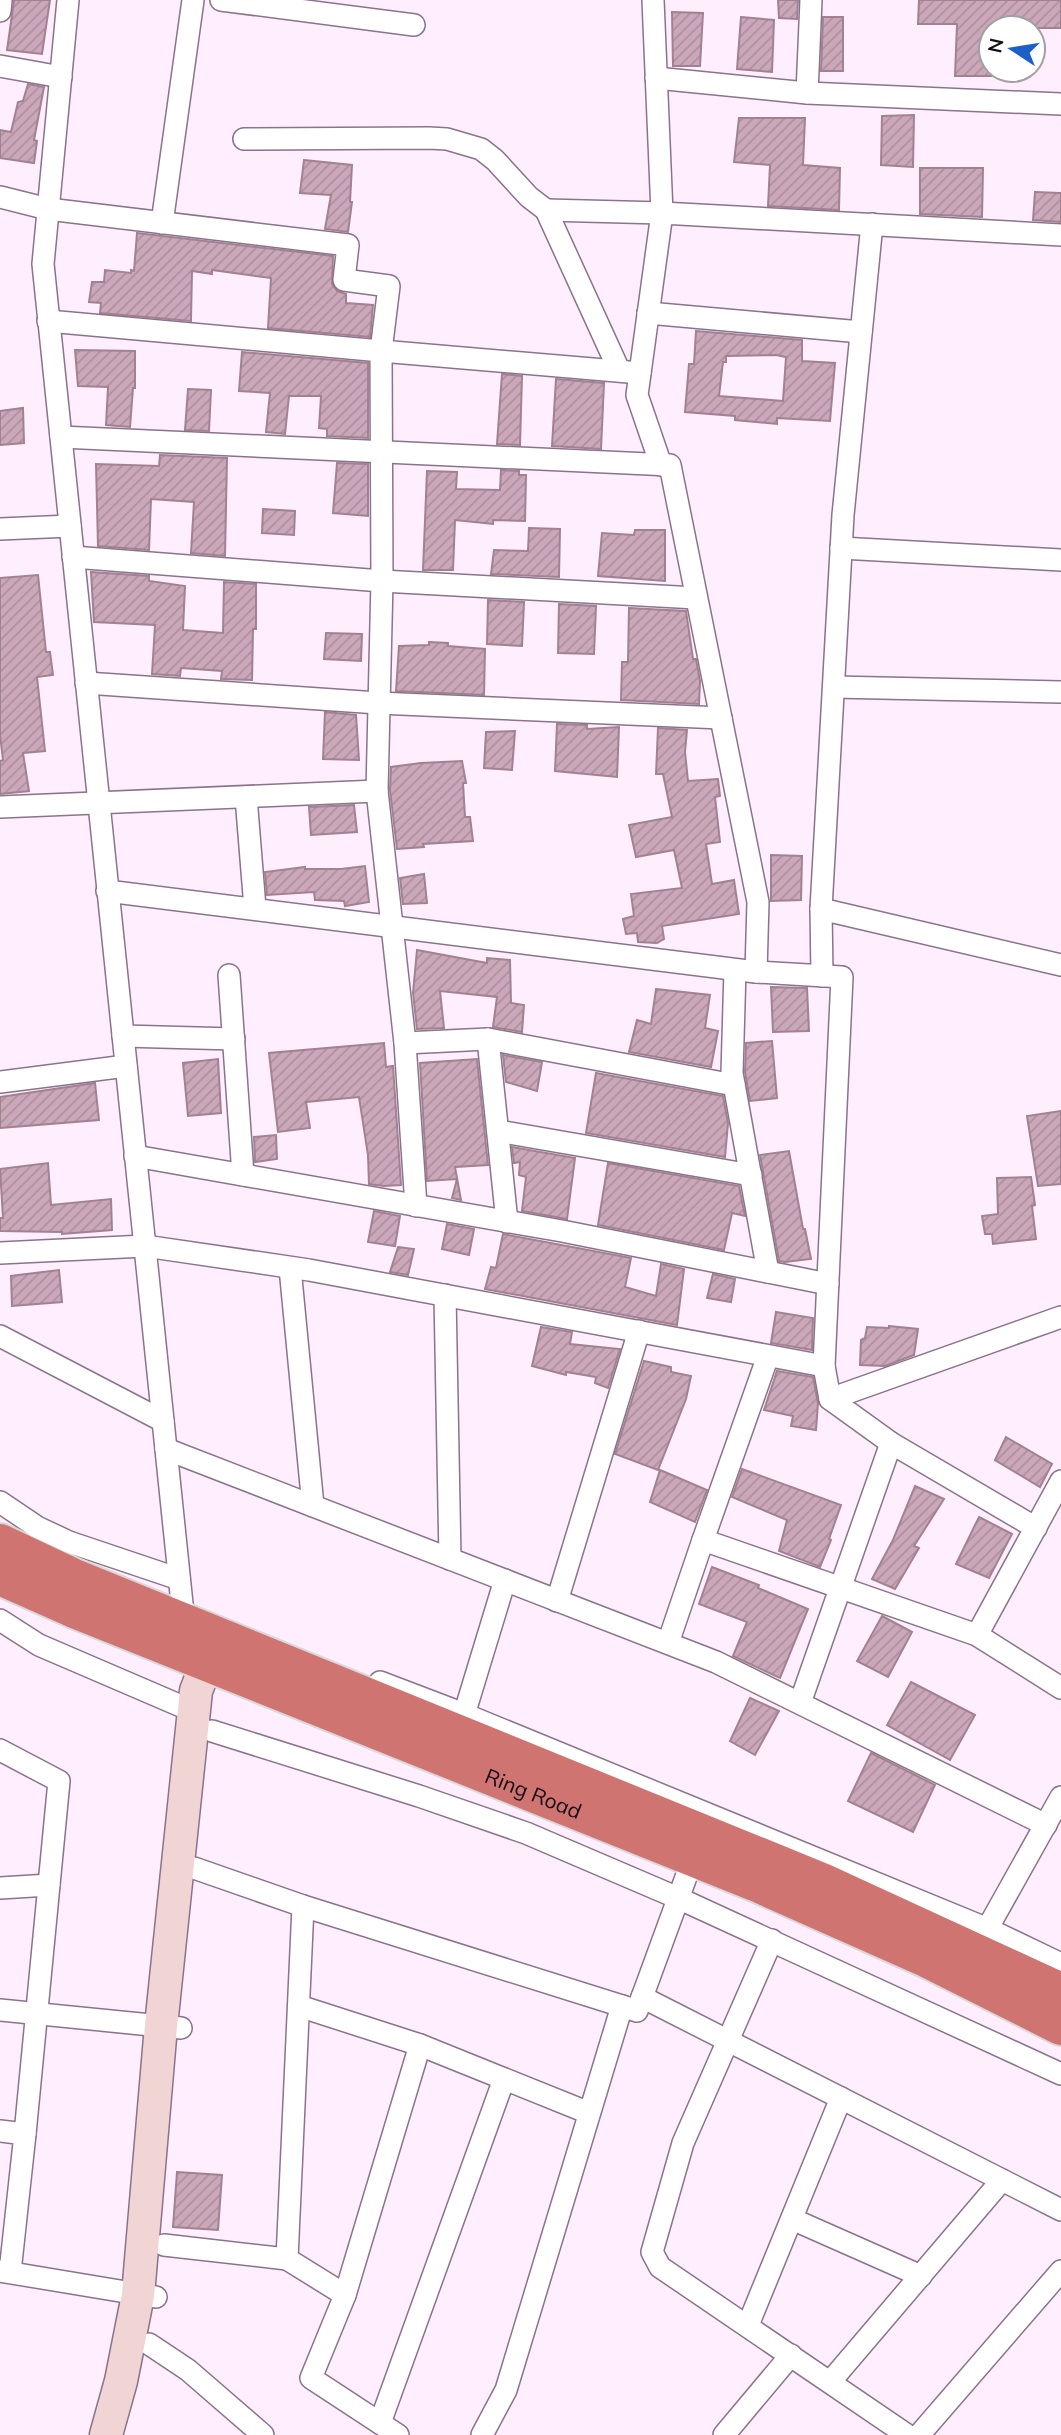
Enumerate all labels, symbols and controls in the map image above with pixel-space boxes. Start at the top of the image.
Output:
north arrow [977,14,1047,84]
text: N [982,36,1009,55]
street label: Ring Road [482,1762,585,1824]

